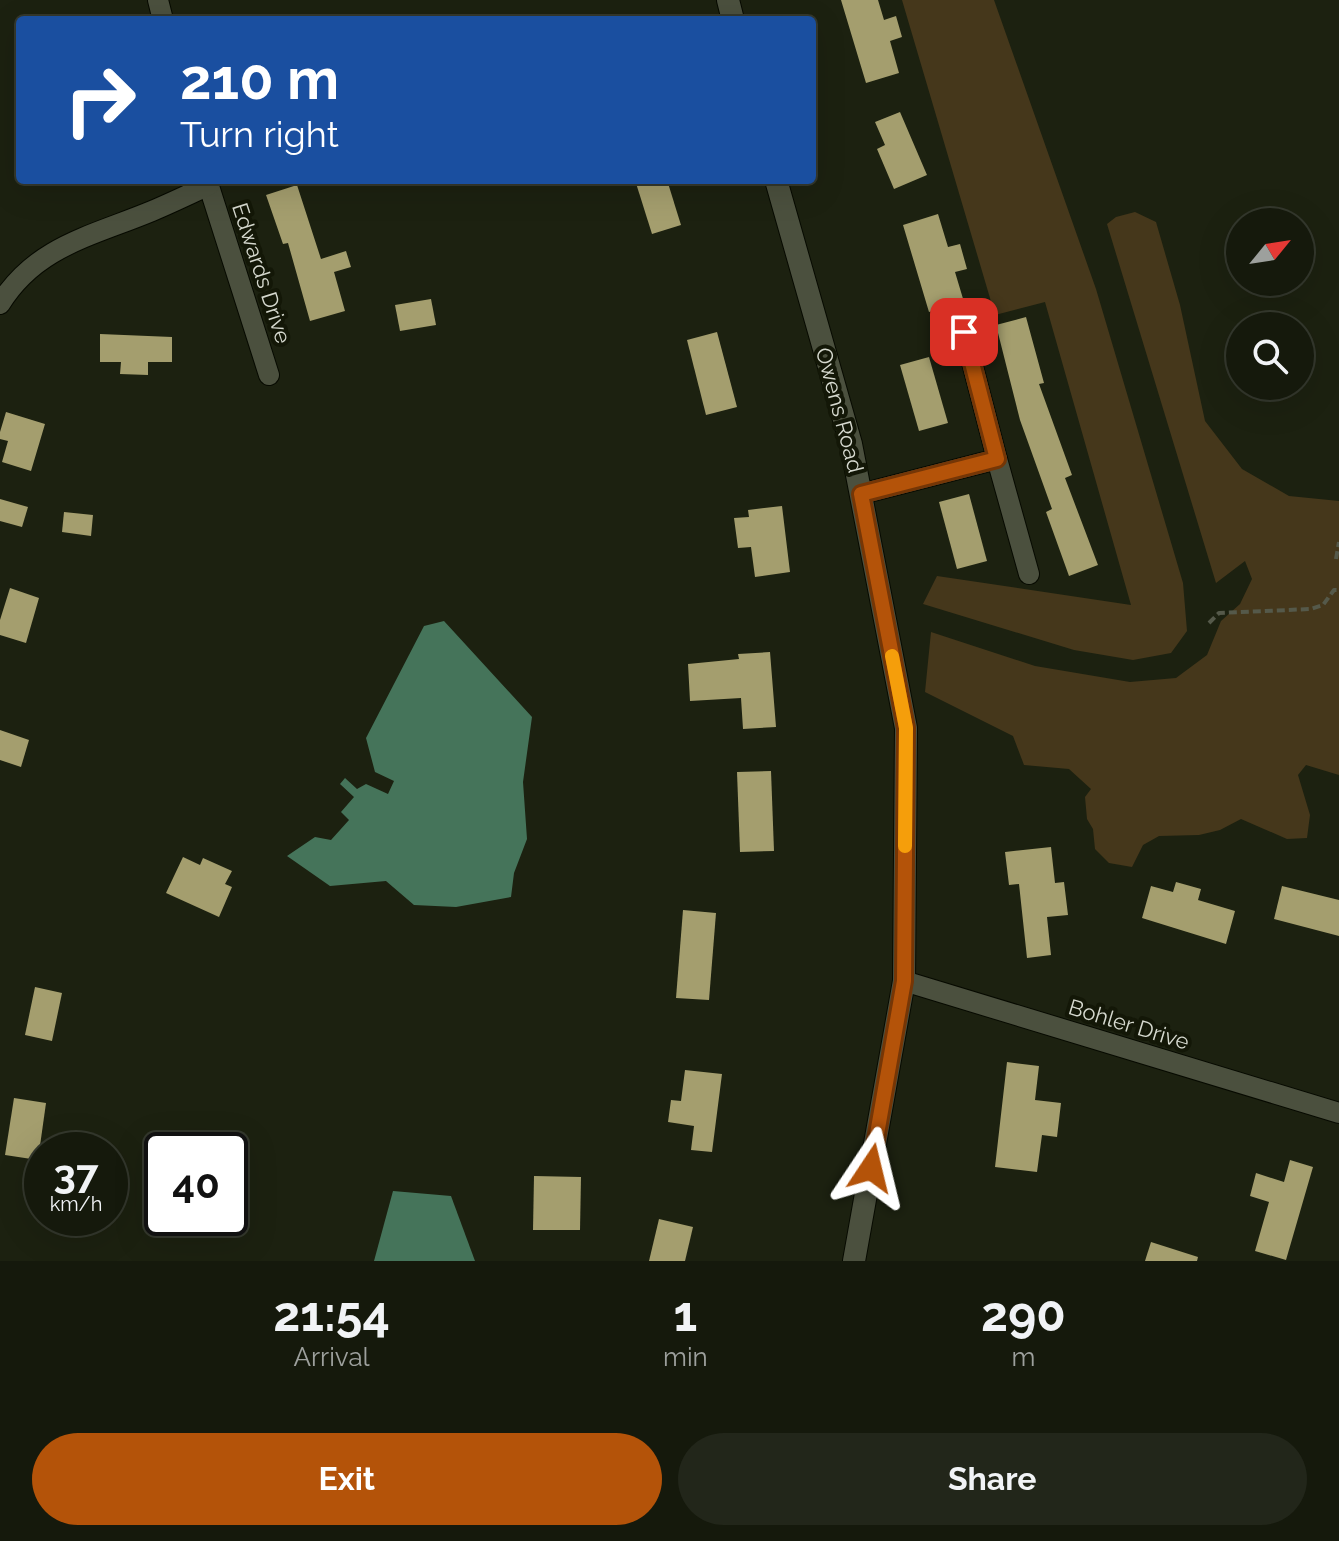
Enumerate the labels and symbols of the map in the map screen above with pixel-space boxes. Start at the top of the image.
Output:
street label: Edwards Drive [227,199,297,347]
north arrow [1226,208,1314,296]
pin [930,298,998,366]
street label: Owens Road [811,344,869,476]
street label: Bohler Drive [1066,993,1193,1055]
position arrow [829,1126,913,1210]
speed limit sign: 40 [144,1132,248,1236]

